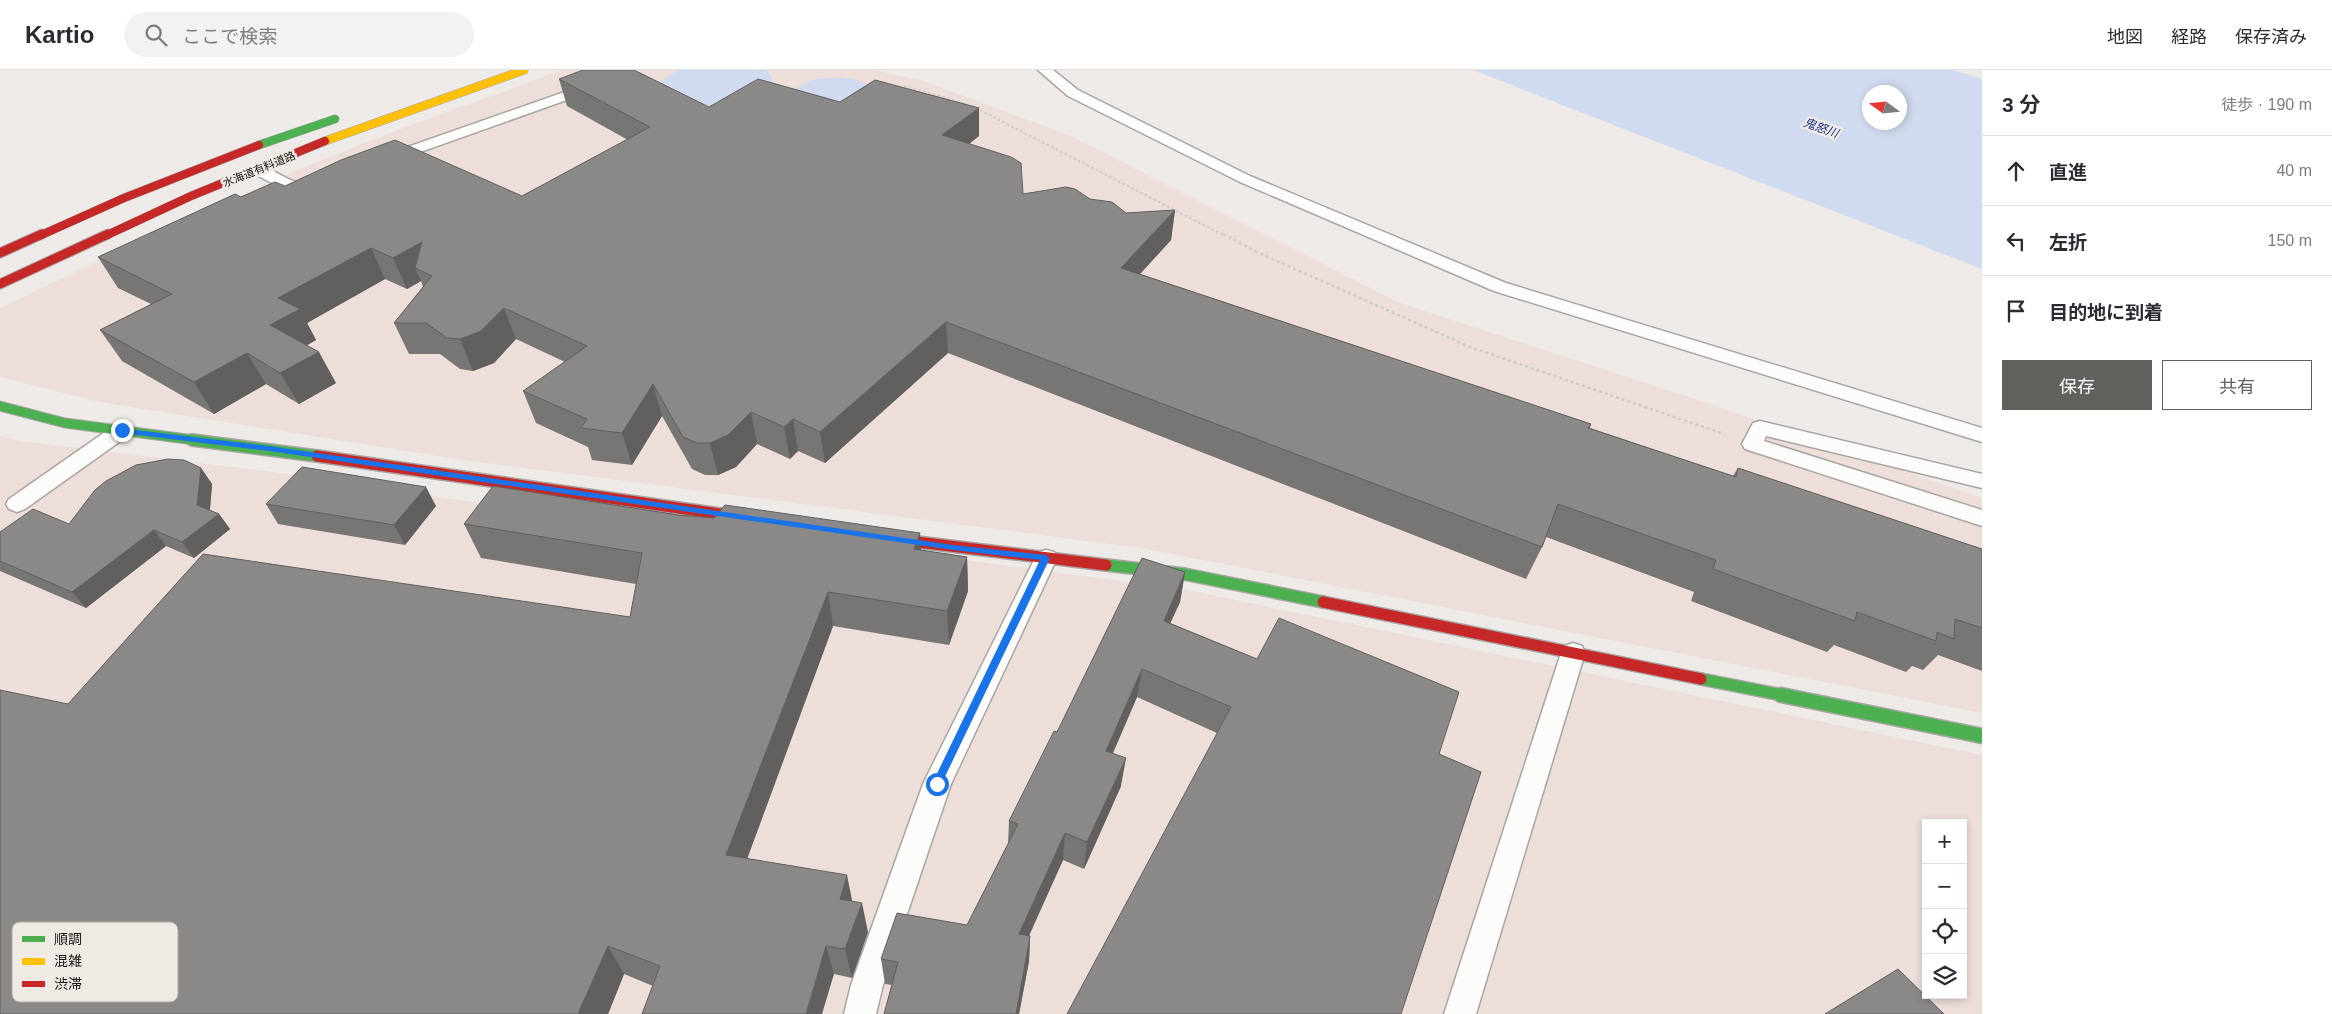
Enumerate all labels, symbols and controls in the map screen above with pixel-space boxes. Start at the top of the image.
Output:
search box [124,12,474,57]
text: Kartio [25,21,94,48]
icon: search [142,21,170,49]
text: ここで検索 [182,26,277,47]
text: 地図 [2107,27,2143,47]
text: 経路 [2171,27,2207,47]
text: 保存済み [2235,27,2307,47]
north arrow [1862,85,1907,130]
text: 3 分 [2002,93,2041,116]
text: 徒歩 · 190 m [2221,96,2312,113]
water label: 鬼怒川 [1802,115,1842,141]
street label: 水海道有料道路 [221,149,297,189]
icon: ahead [2002,157,2030,185]
text: 直進 [2049,162,2087,183]
text: 40 m [2276,162,2312,179]
icon: left [2002,227,2030,255]
text: 左折 [2049,232,2087,253]
text: 150 m [2268,232,2312,249]
icon: arrive [2002,297,2030,325]
text: 目的地に到着 [2049,302,2163,323]
button: 保存 [2002,360,2152,410]
button: 共有 [2162,360,2312,410]
route end [111,419,134,442]
route start [926,773,949,796]
map controls [1922,819,1967,999]
button: + [1922,819,1967,864]
button: − [1922,864,1967,909]
button: locate [1922,909,1967,954]
legend [12,922,178,1002]
text: 順調 [54,931,82,947]
text: 混雑 [54,953,82,969]
button: layers [1922,954,1967,999]
text: 渋滞 [54,976,82,992]

